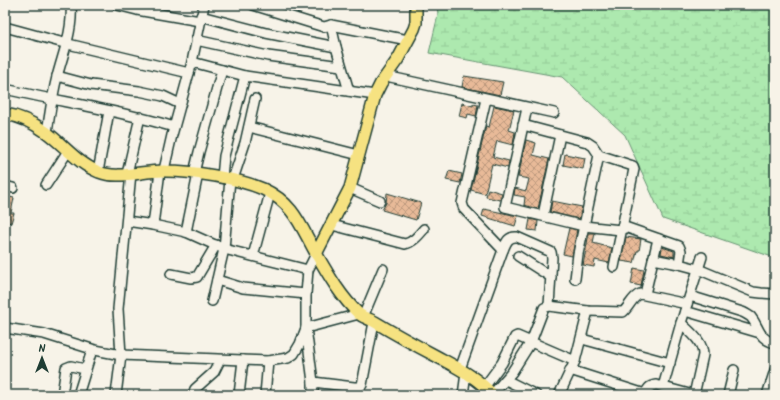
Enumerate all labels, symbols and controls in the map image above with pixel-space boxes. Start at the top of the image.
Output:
north arrow [22,338,62,378]
text: N [39,340,46,358]

